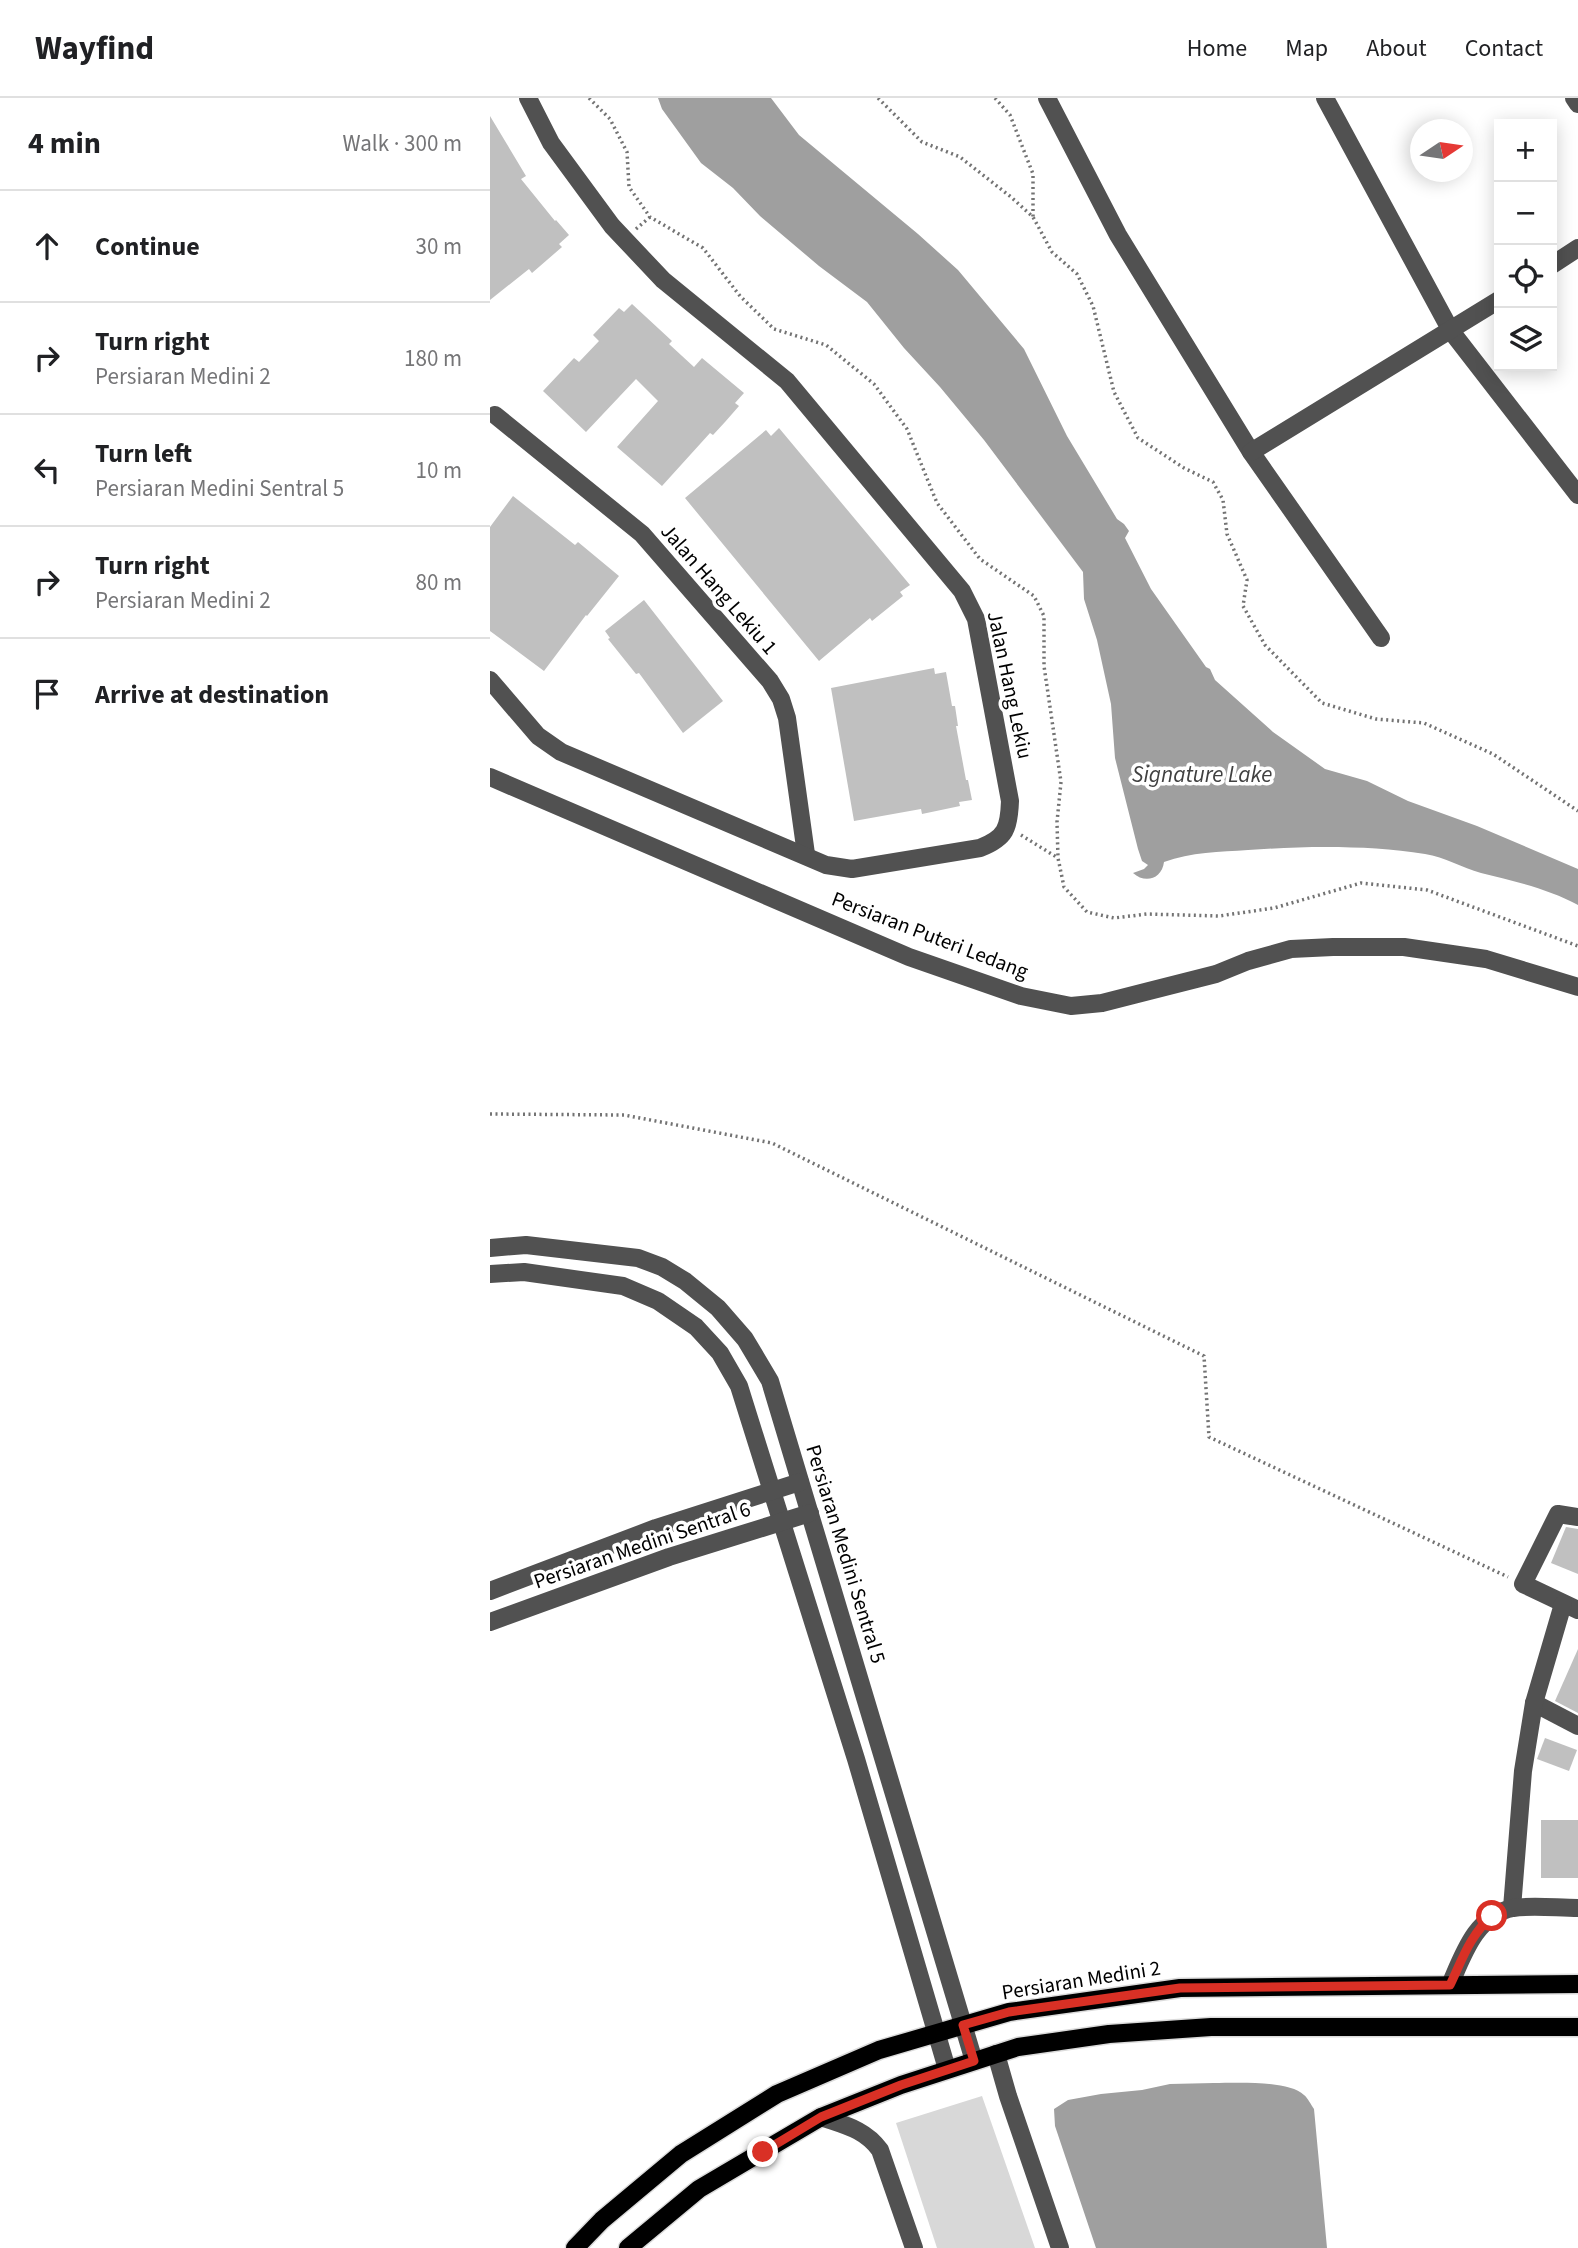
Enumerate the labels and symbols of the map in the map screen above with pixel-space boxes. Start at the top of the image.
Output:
north arrow [1410,119,1473,182]
street label: Jalan Hang Lekiu 1 [654,517,784,661]
street label: Jalan Hang Lekiu [980,608,1040,762]
water label: Signature Lake [1132,758,1272,791]
street label: Persiaran Puteri Ledang [827,884,1033,987]
street label: Persiaran Medini Sentral 5 [798,1441,894,1667]
street label: Persiaran Medini Sentral 6 [530,1494,754,1596]
route start [1476,1900,1507,1931]
street label: Persiaran Medini 2 [999,1953,1163,2007]
route end [747,2136,778,2167]

